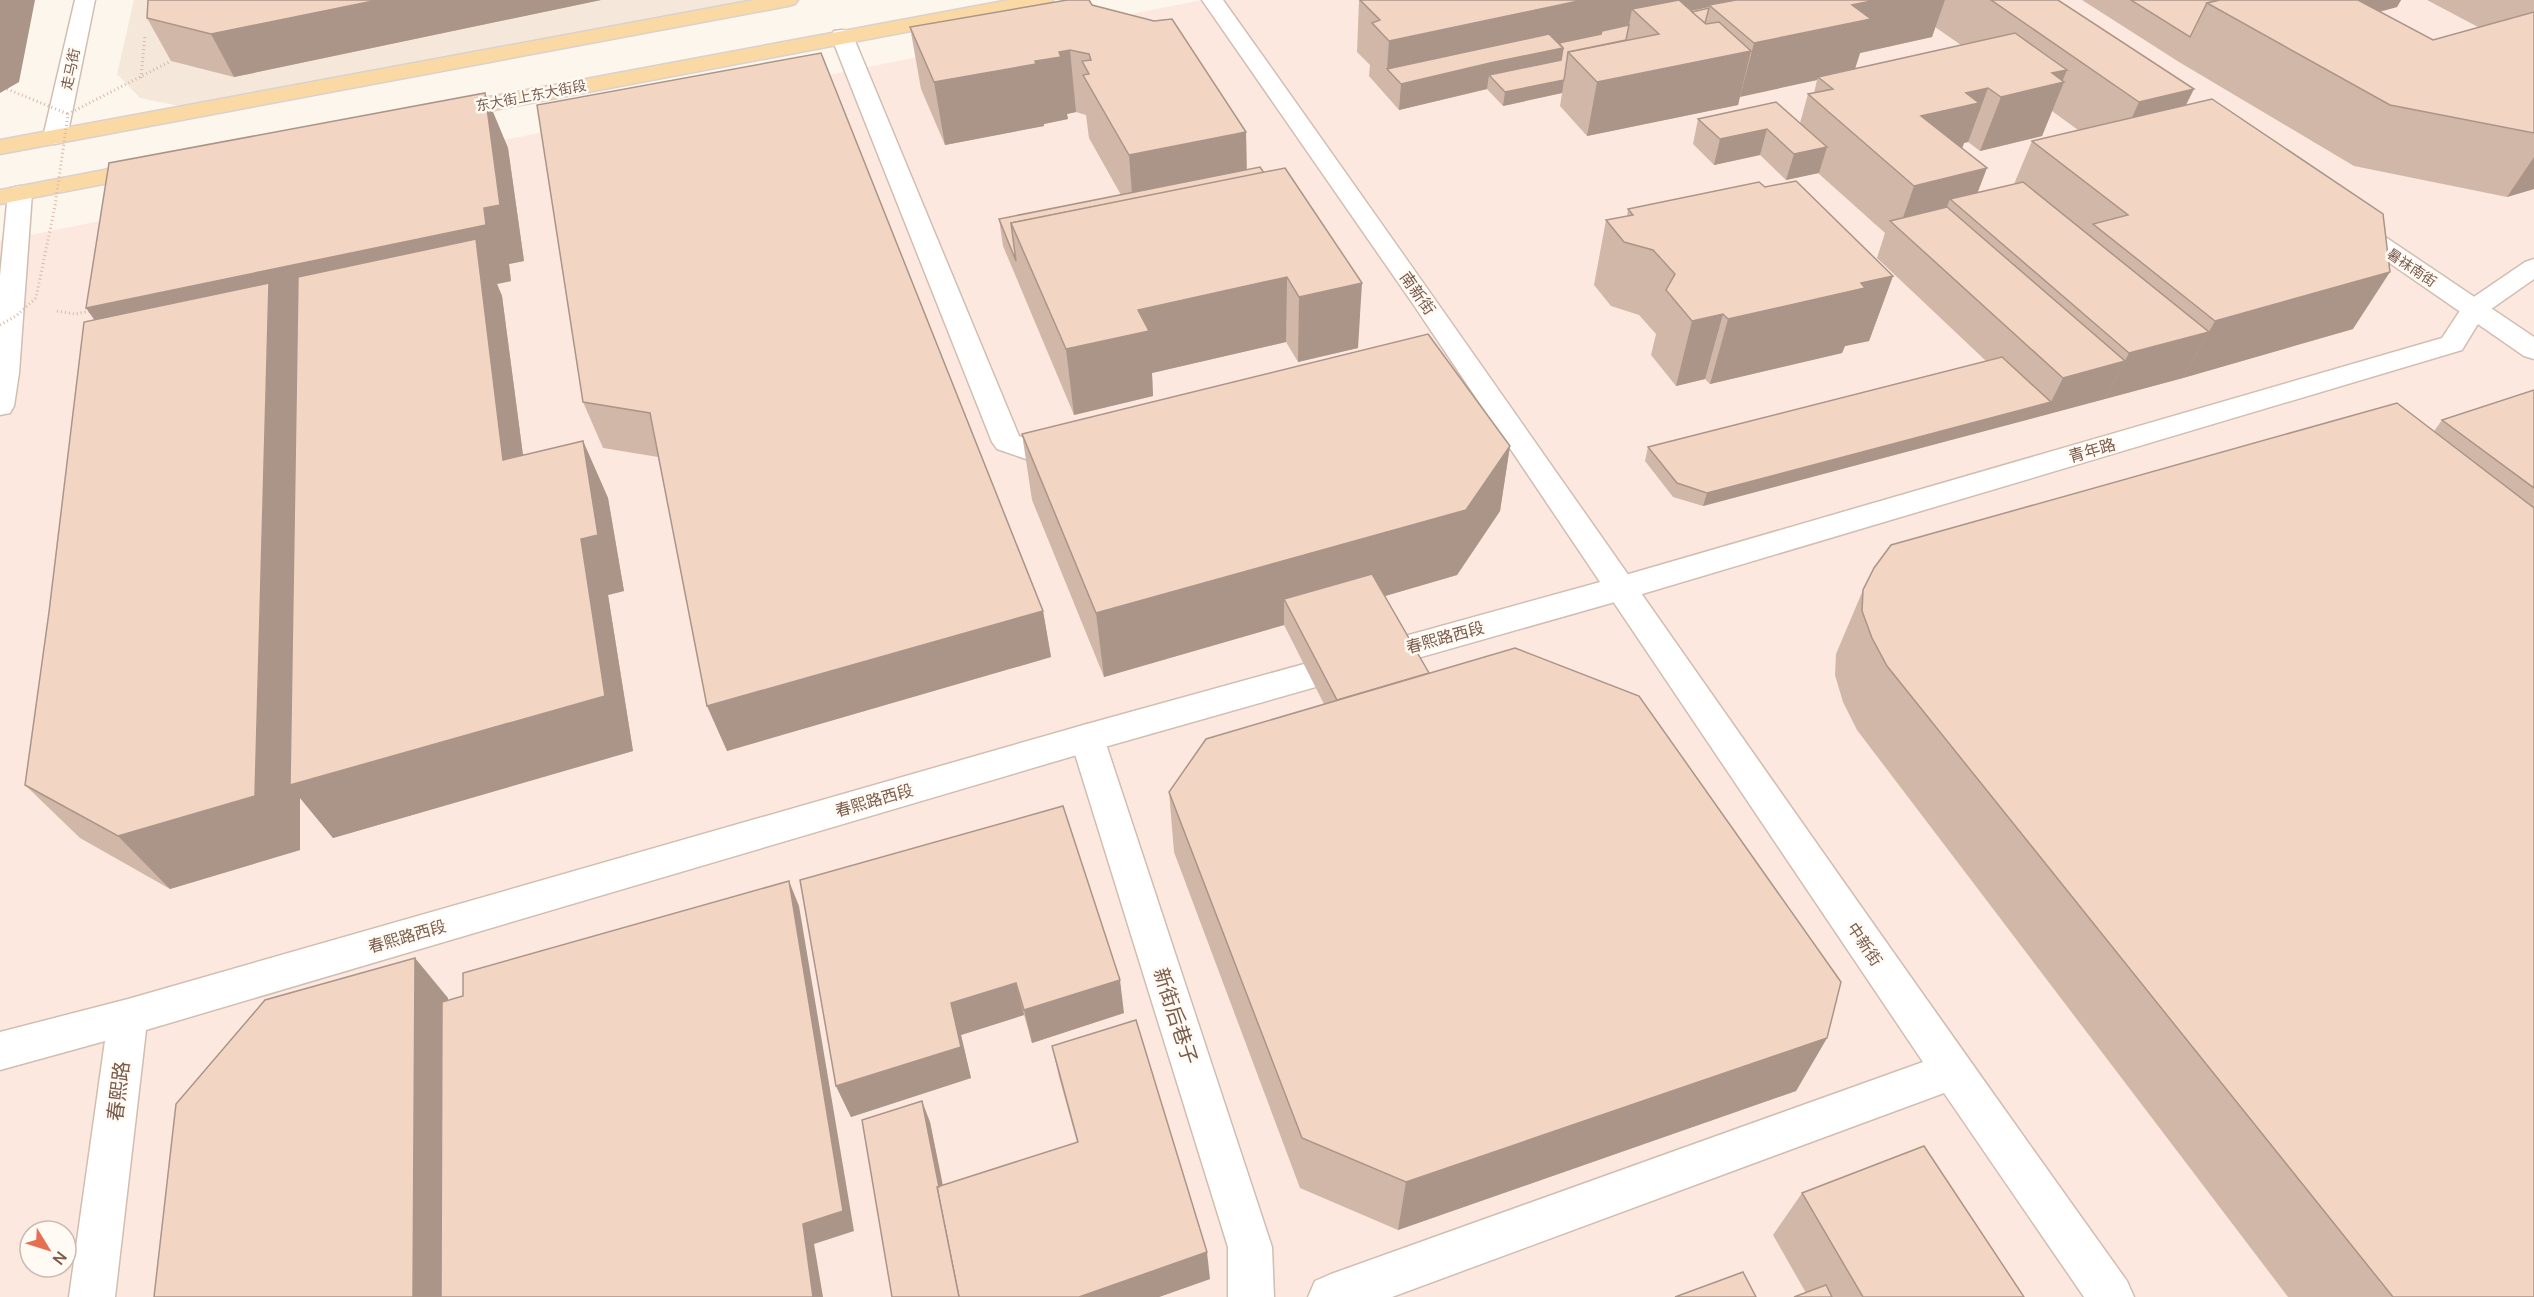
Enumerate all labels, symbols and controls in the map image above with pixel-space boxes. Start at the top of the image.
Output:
street label: 走马街 [56,46,84,92]
street label: 东大街上东大街段 [474,75,588,115]
street label: 暑袜南街 [2383,243,2441,291]
street label: 南新街 [1395,267,1441,319]
street label: 青年路 [2066,433,2118,467]
street label: 春熙路西段 [1404,616,1486,658]
street label: 春熙路西段 [833,778,915,822]
street label: 春熙路西段 [366,914,448,958]
street label: 中新街 [1842,918,1888,970]
street label: 新街后巷子 [1148,964,1204,1068]
street label: 春熙路 [101,1060,135,1122]
north arrow [18,1219,78,1279]
text: N [48,1247,72,1270]

